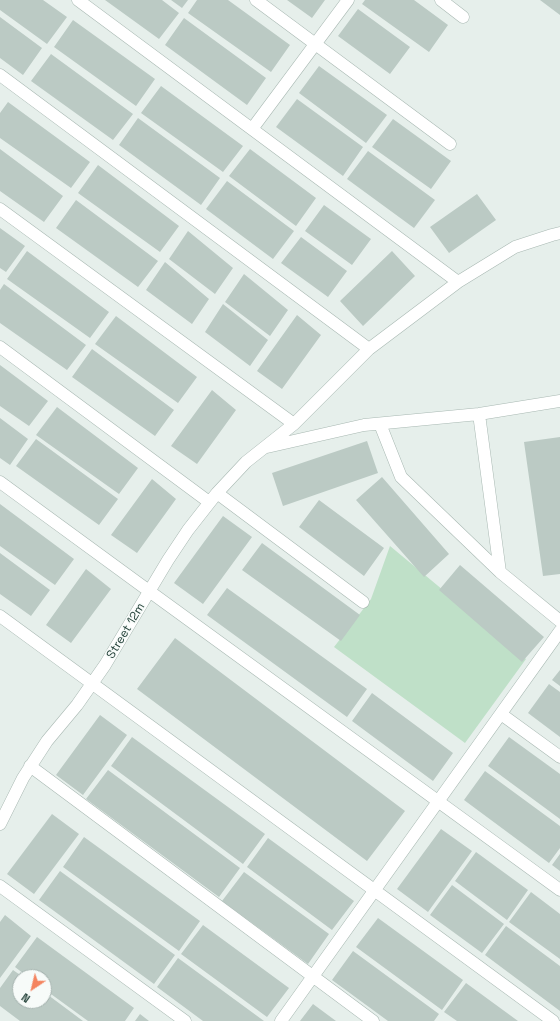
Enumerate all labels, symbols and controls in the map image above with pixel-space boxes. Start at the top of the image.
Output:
street label: Street 12m [104,601,148,661]
north arrow [12,969,52,1009]
text: N [19,990,33,1006]

